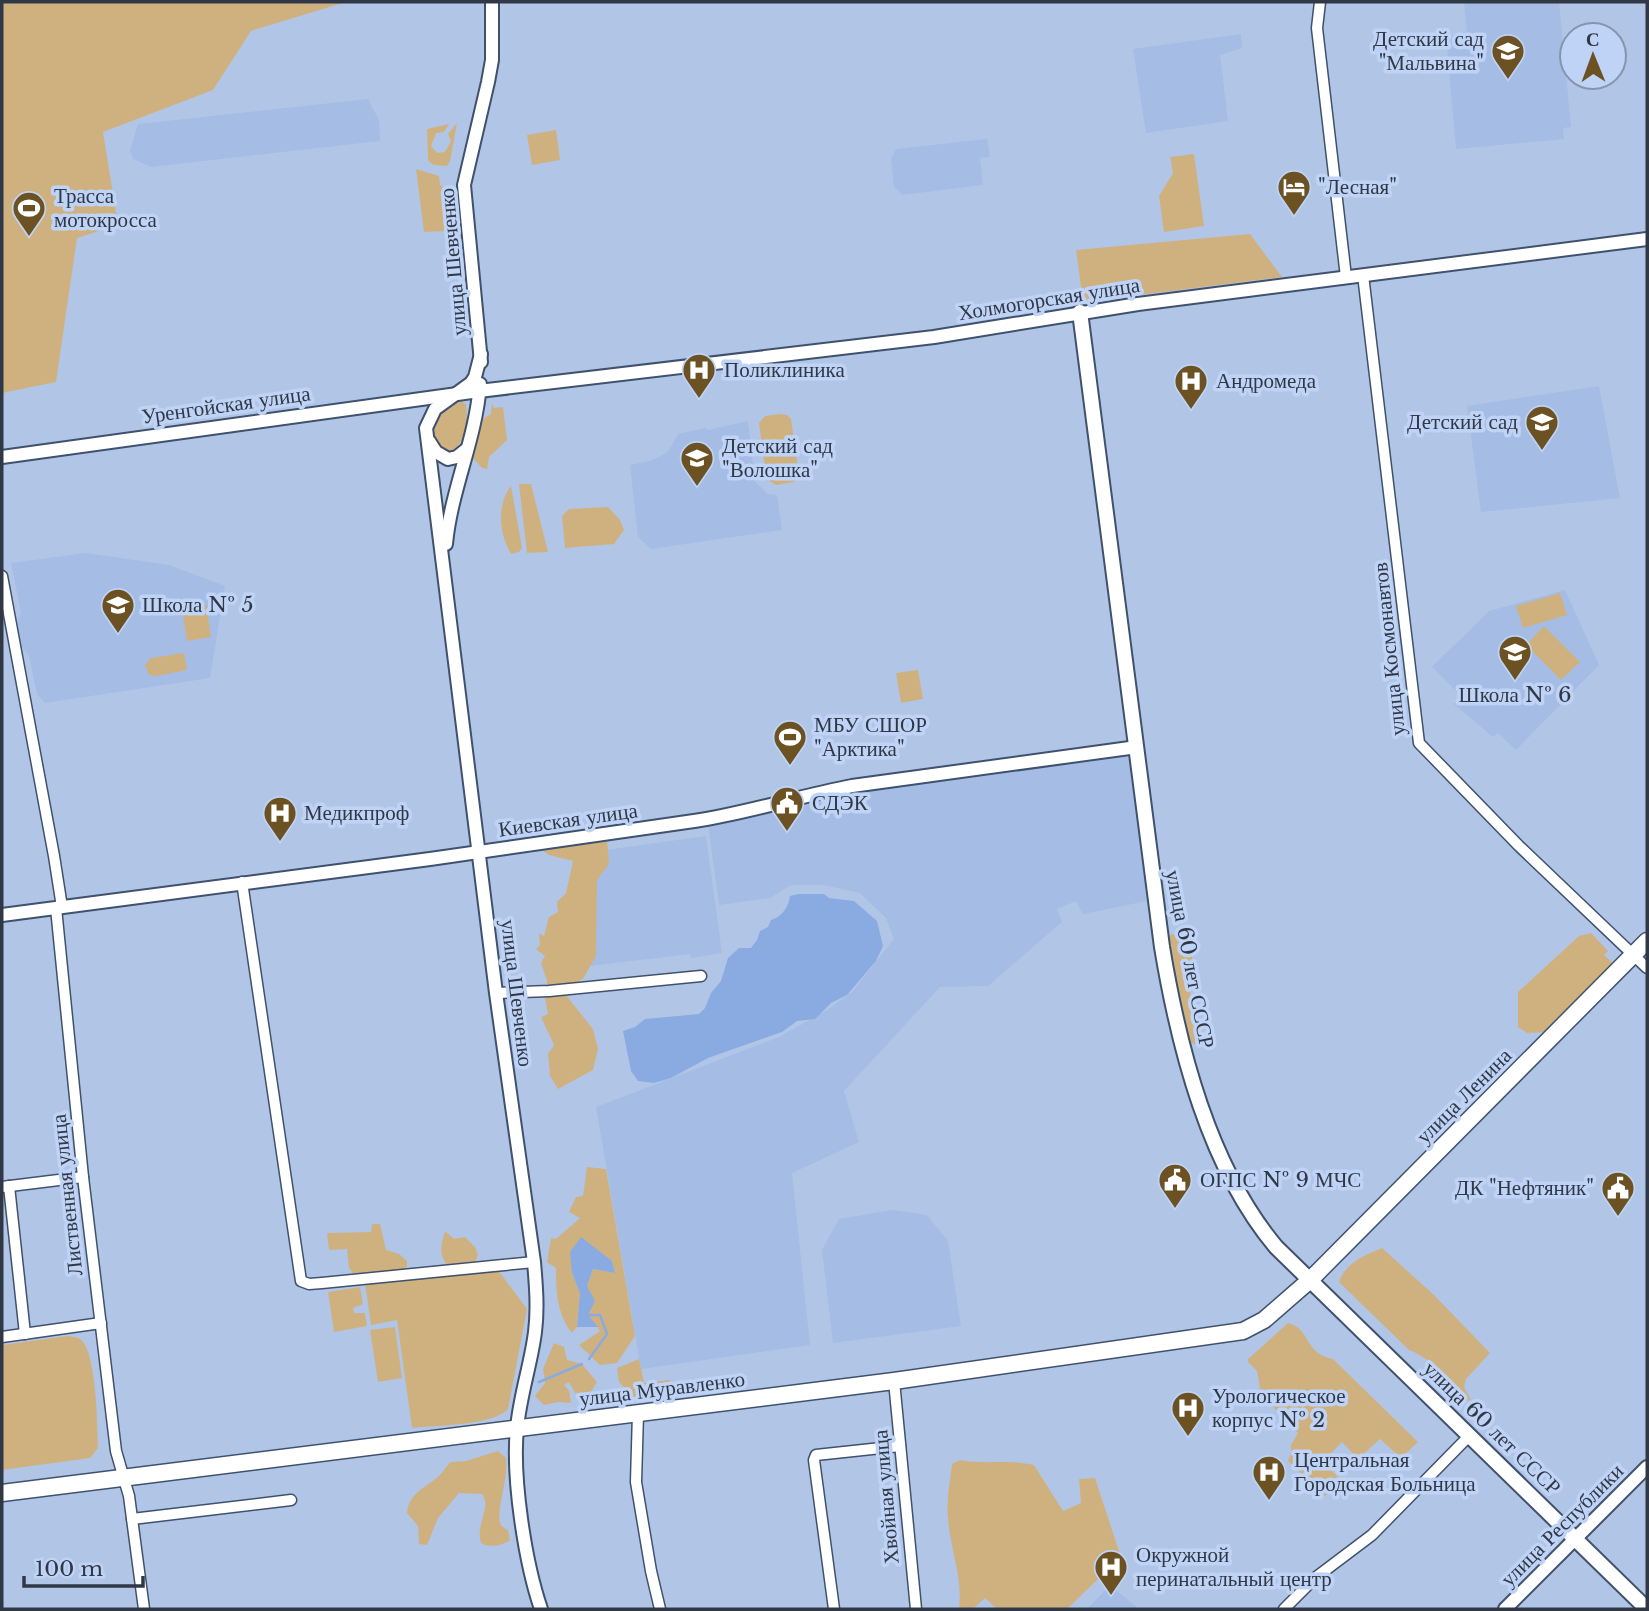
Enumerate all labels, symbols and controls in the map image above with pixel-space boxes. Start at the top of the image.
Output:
north arrow [1558,21,1628,91]
place label: Детский сад "Мальвина" [1373,26,1484,76]
text: С [1586,28,1600,51]
school or university icon: Детский сад "Мальвина" [1489,32,1527,81]
hotel icon: "Лесная" [1275,168,1313,217]
place label: "Лесная" [1318,174,1397,200]
place label: Трасса мотокросса [54,183,158,233]
street label: улица Шевченко [434,187,472,337]
sports icon: Трасса мотокросса [10,189,48,238]
street label: Холмогорская улица [956,272,1142,326]
hospital icon: Поликлиника [680,351,718,400]
place label: Поликлиника [724,357,845,383]
hospital icon: Андромеда [1172,362,1210,411]
place label: Андромеда [1216,368,1317,394]
street label: Уренгойская улица [140,380,313,430]
school or university icon: Детский сад [1523,403,1561,452]
place label: Детский сад [1407,409,1518,435]
place label: Детский сад "Волошка" [722,433,833,483]
school or university icon: Детский сад "Волошка" [678,439,716,488]
street label: улица Космонавтов [1367,561,1411,737]
school or university icon: Школа № 5 [99,586,137,635]
place label: Школа № 5 [142,592,253,618]
school or university icon: Школа № 6 [1496,633,1534,682]
place label: Школа № 6 [1459,682,1571,708]
place label: МБУ СШОР "Арктика" [814,712,927,762]
sports icon: МБУ СШОР "Арктика" [771,718,809,767]
public building icon: СДЭК [768,784,806,833]
place label: СДЭК [812,790,869,816]
hospital icon: Медикпроф [261,794,299,843]
street label: Киевская улица [497,797,640,843]
place label: Медикпроф [304,800,409,826]
street label: улица 60 лет СССР [1160,868,1220,1050]
street label: улица Шевченко [495,918,539,1068]
street label: улица Ленина [1411,1042,1518,1149]
street label: Лиственная улица [46,1112,88,1277]
public building icon: ОГПС № 9 МЧС [1156,1161,1194,1210]
place label: ОГПС № 9 МЧС [1200,1167,1361,1193]
public building icon: ДК "Нефтяник" [1599,1169,1637,1218]
place label: ДК "Нефтяник" [1455,1175,1594,1201]
street label: улица 60 лет СССР [1418,1356,1566,1500]
street label: улица Муравленко [578,1366,746,1412]
place label: Урологическое корпус № 2 [1212,1383,1346,1433]
hospital icon: Урологическое корпус № 2 [1169,1389,1207,1438]
street label: Хвойная улица [867,1428,905,1565]
place label: Центральная Городская Больница [1294,1447,1476,1497]
hospital icon: Центральная Городская Больница [1250,1453,1288,1502]
street label: улица Республики [1495,1458,1629,1592]
place label: Окружной перинатальный центр [1136,1542,1332,1592]
scale bar [24,1544,144,1588]
hospital icon: Окружной перинатальный центр [1092,1548,1130,1597]
text: 100 m [35,1556,103,1582]

